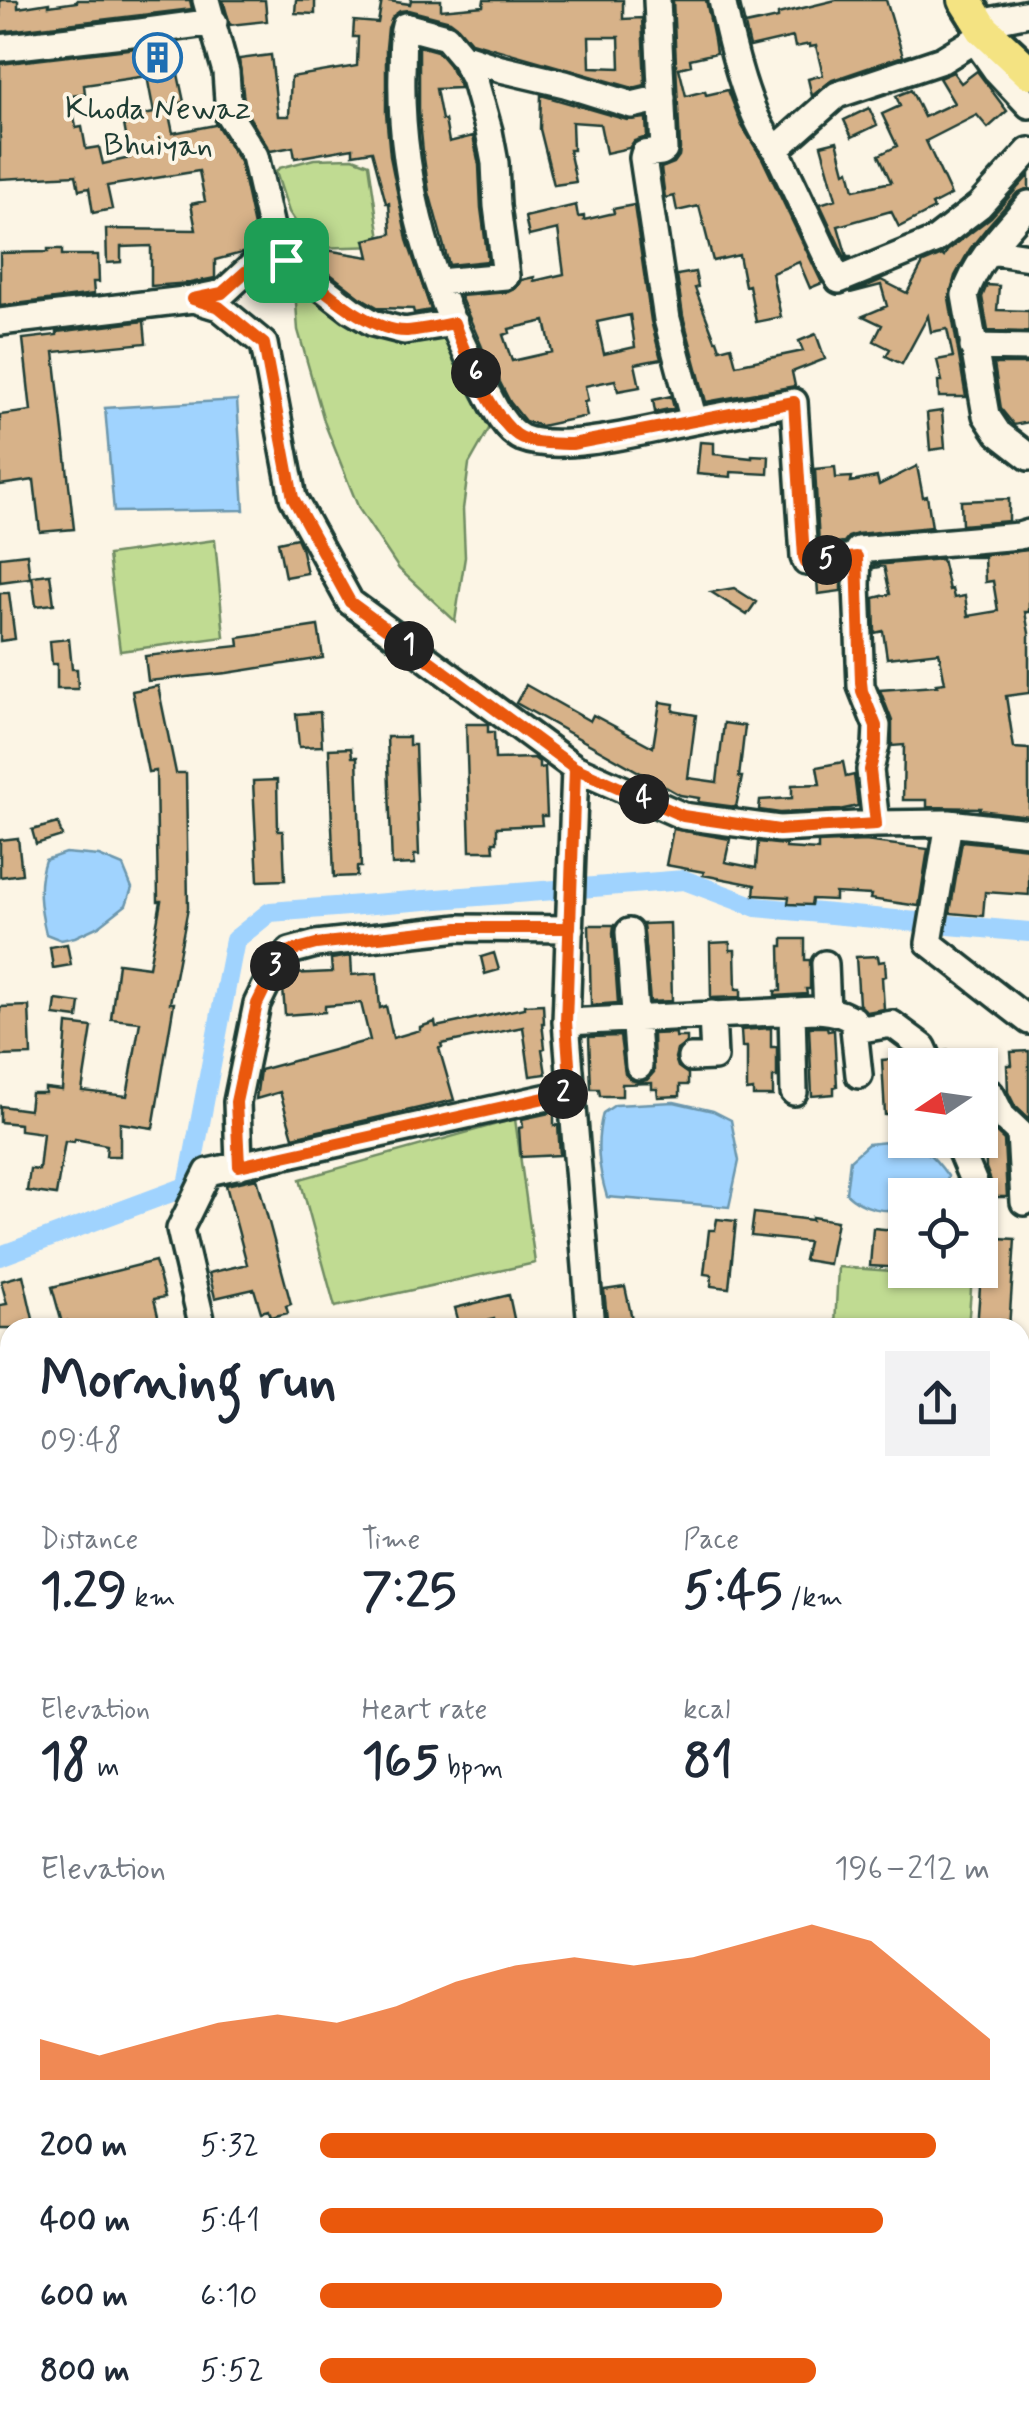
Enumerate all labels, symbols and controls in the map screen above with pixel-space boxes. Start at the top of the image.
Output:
building icon: Khoda Newaz Bhuiyan [132,31,184,83]
place label: Khoda Newaz Bhuiyan [65,88,251,167]
pin [244,218,329,303]
icon: arrive [259,233,314,288]
pin: 6 [451,348,501,398]
text: 6 [469,354,483,391]
pin: 5 [802,535,852,585]
text: 5 [819,541,835,578]
pin: 1 [384,621,434,671]
text: 1 [403,627,415,664]
pin: 4 [619,774,669,824]
text: 4 [636,780,652,817]
pin: 3 [250,941,300,991]
text: 3 [269,947,281,984]
north arrow [888,1048,998,1158]
map controls [888,1048,998,1288]
pin: 2 [538,1069,588,1119]
text: 2 [556,1075,570,1112]
button: locate [888,1178,998,1288]
text: Morning run [40,1346,337,1418]
button: share [885,1351,990,1456]
text: 09:48 [40,1420,122,1462]
text: Distance [40,1522,138,1559]
text: Time [362,1522,420,1559]
text: Pace [683,1522,739,1559]
text: 1.29 [40,1559,127,1625]
text: 7:25 [362,1559,457,1625]
text: 5:45 [683,1559,782,1625]
text: km [127,1580,175,1617]
text: /km [782,1580,843,1617]
text: Elevation [40,1692,150,1729]
text: Heart rate [362,1692,487,1729]
text: kcal [683,1692,730,1729]
text: 18 [40,1729,90,1795]
text: 165 [362,1729,439,1795]
text: 81 [683,1729,733,1795]
text: m [90,1750,120,1787]
text: bpm [439,1750,503,1787]
text: Elevation [40,1848,166,1890]
text: 196–212 m [834,1848,990,1890]
text: 200 m [40,2125,127,2167]
text: 5:32 [200,2125,259,2167]
text: 400 m [40,2200,130,2242]
text: 5:41 [200,2200,260,2242]
text: 600 m [40,2275,128,2317]
text: 6:10 [200,2275,258,2317]
text: 800 m [40,2350,130,2392]
text: 5:52 [200,2350,264,2392]

